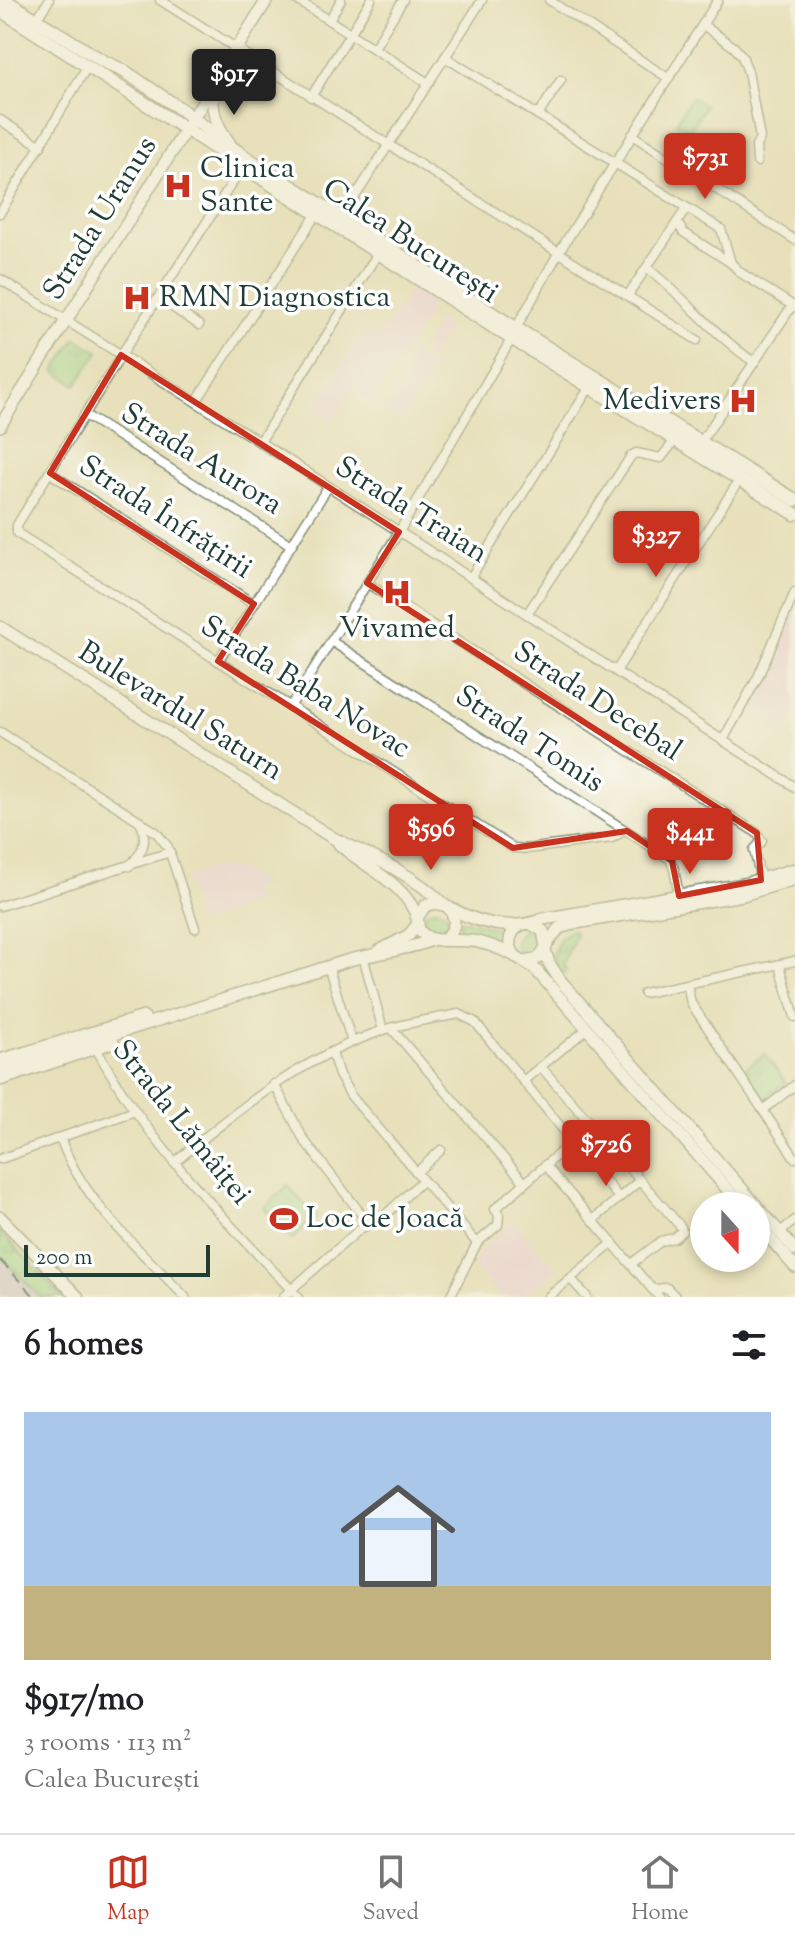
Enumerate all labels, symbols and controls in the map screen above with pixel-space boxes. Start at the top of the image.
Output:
pin: $917 [187,49,281,117]
text: $917 [210,56,258,93]
street label: Strada Uranus [33,129,169,309]
pin: $731 [658,133,752,201]
text: $731 [682,140,728,177]
place label: Clinica Sante [200,148,295,225]
street label: Calea București [313,169,507,315]
hospital icon: Clinica Sante [163,171,193,201]
place label: RMN Diagnostica [159,277,391,320]
hospital icon: RMN Diagnostica [122,283,152,313]
place label: Medivers [603,380,721,423]
hospital icon: Medivers [728,386,758,416]
street label: Strada Aurora [112,393,290,527]
street label: Strada Înfrățirii [70,446,260,590]
street label: Strada Traian [326,447,496,575]
pin: $327 [609,511,703,579]
text: $327 [631,518,681,555]
hospital icon: Vivamed [382,577,412,607]
street label: Strada Baba Novac [192,606,418,770]
place label: Vivamed [339,608,455,651]
street label: Strada Decebal [504,631,690,773]
street label: Bulevardul Saturn [69,632,291,793]
street label: Strada Tomis [446,676,612,804]
pin: $596 [384,804,478,872]
pin: $441 [643,808,737,876]
text: $596 [407,811,455,848]
text: $441 [666,815,714,852]
street label: Strada Lămâiței [101,1031,261,1215]
pin: $726 [559,1120,653,1188]
text: $726 [580,1127,632,1164]
north arrow [690,1192,770,1272]
map controls [690,1192,770,1272]
place label: Loc de Joacă [306,1198,464,1241]
sports icon: Loc de Joacă [269,1204,299,1234]
scale bar [24,1241,210,1277]
text: 200 m [36,1243,92,1275]
text: 6 homes [24,1321,143,1370]
icon: filters [727,1323,771,1367]
icon: home [326,1464,470,1608]
text: $917/mo [24,1676,144,1725]
text: 3 rooms · 113 m² [24,1725,192,1762]
text: Calea București [24,1762,200,1799]
tab: Map [106,1850,150,1930]
tab: Saved [362,1850,419,1930]
tab: Home [631,1850,689,1930]

